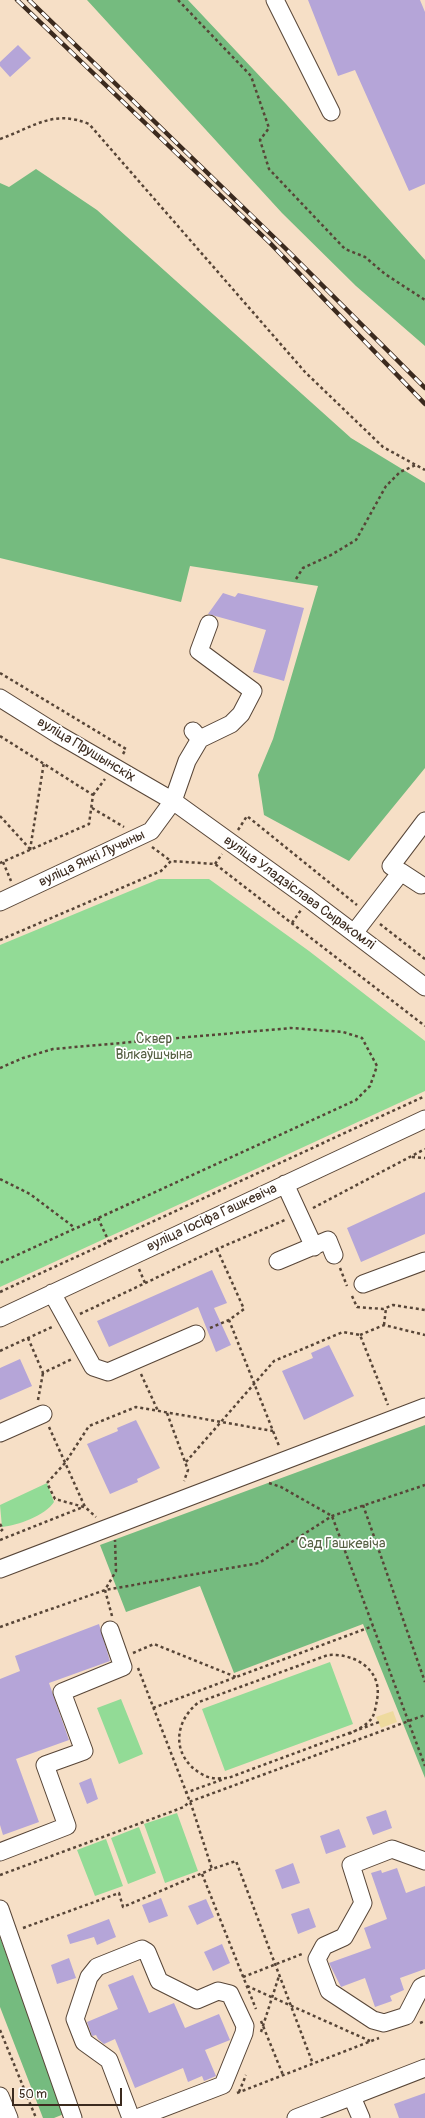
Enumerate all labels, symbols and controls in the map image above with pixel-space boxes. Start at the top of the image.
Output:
street label: вуліца Прушынскіх [34,714,138,786]
street label: вуліца Янкі Лучыны [36,827,148,891]
street label: вуліца Уладзіслава Сыракомлі [220,832,378,954]
park label: Сквер Вілкаўшчына [115,1031,193,1064]
street label: вуліца Іосіфа Гашкевіча [144,1180,280,1256]
park label: Сад Гашкевіча [299,1536,385,1552]
scale bar [14,2080,124,2106]
text: 50 m [19,2087,47,2102]

